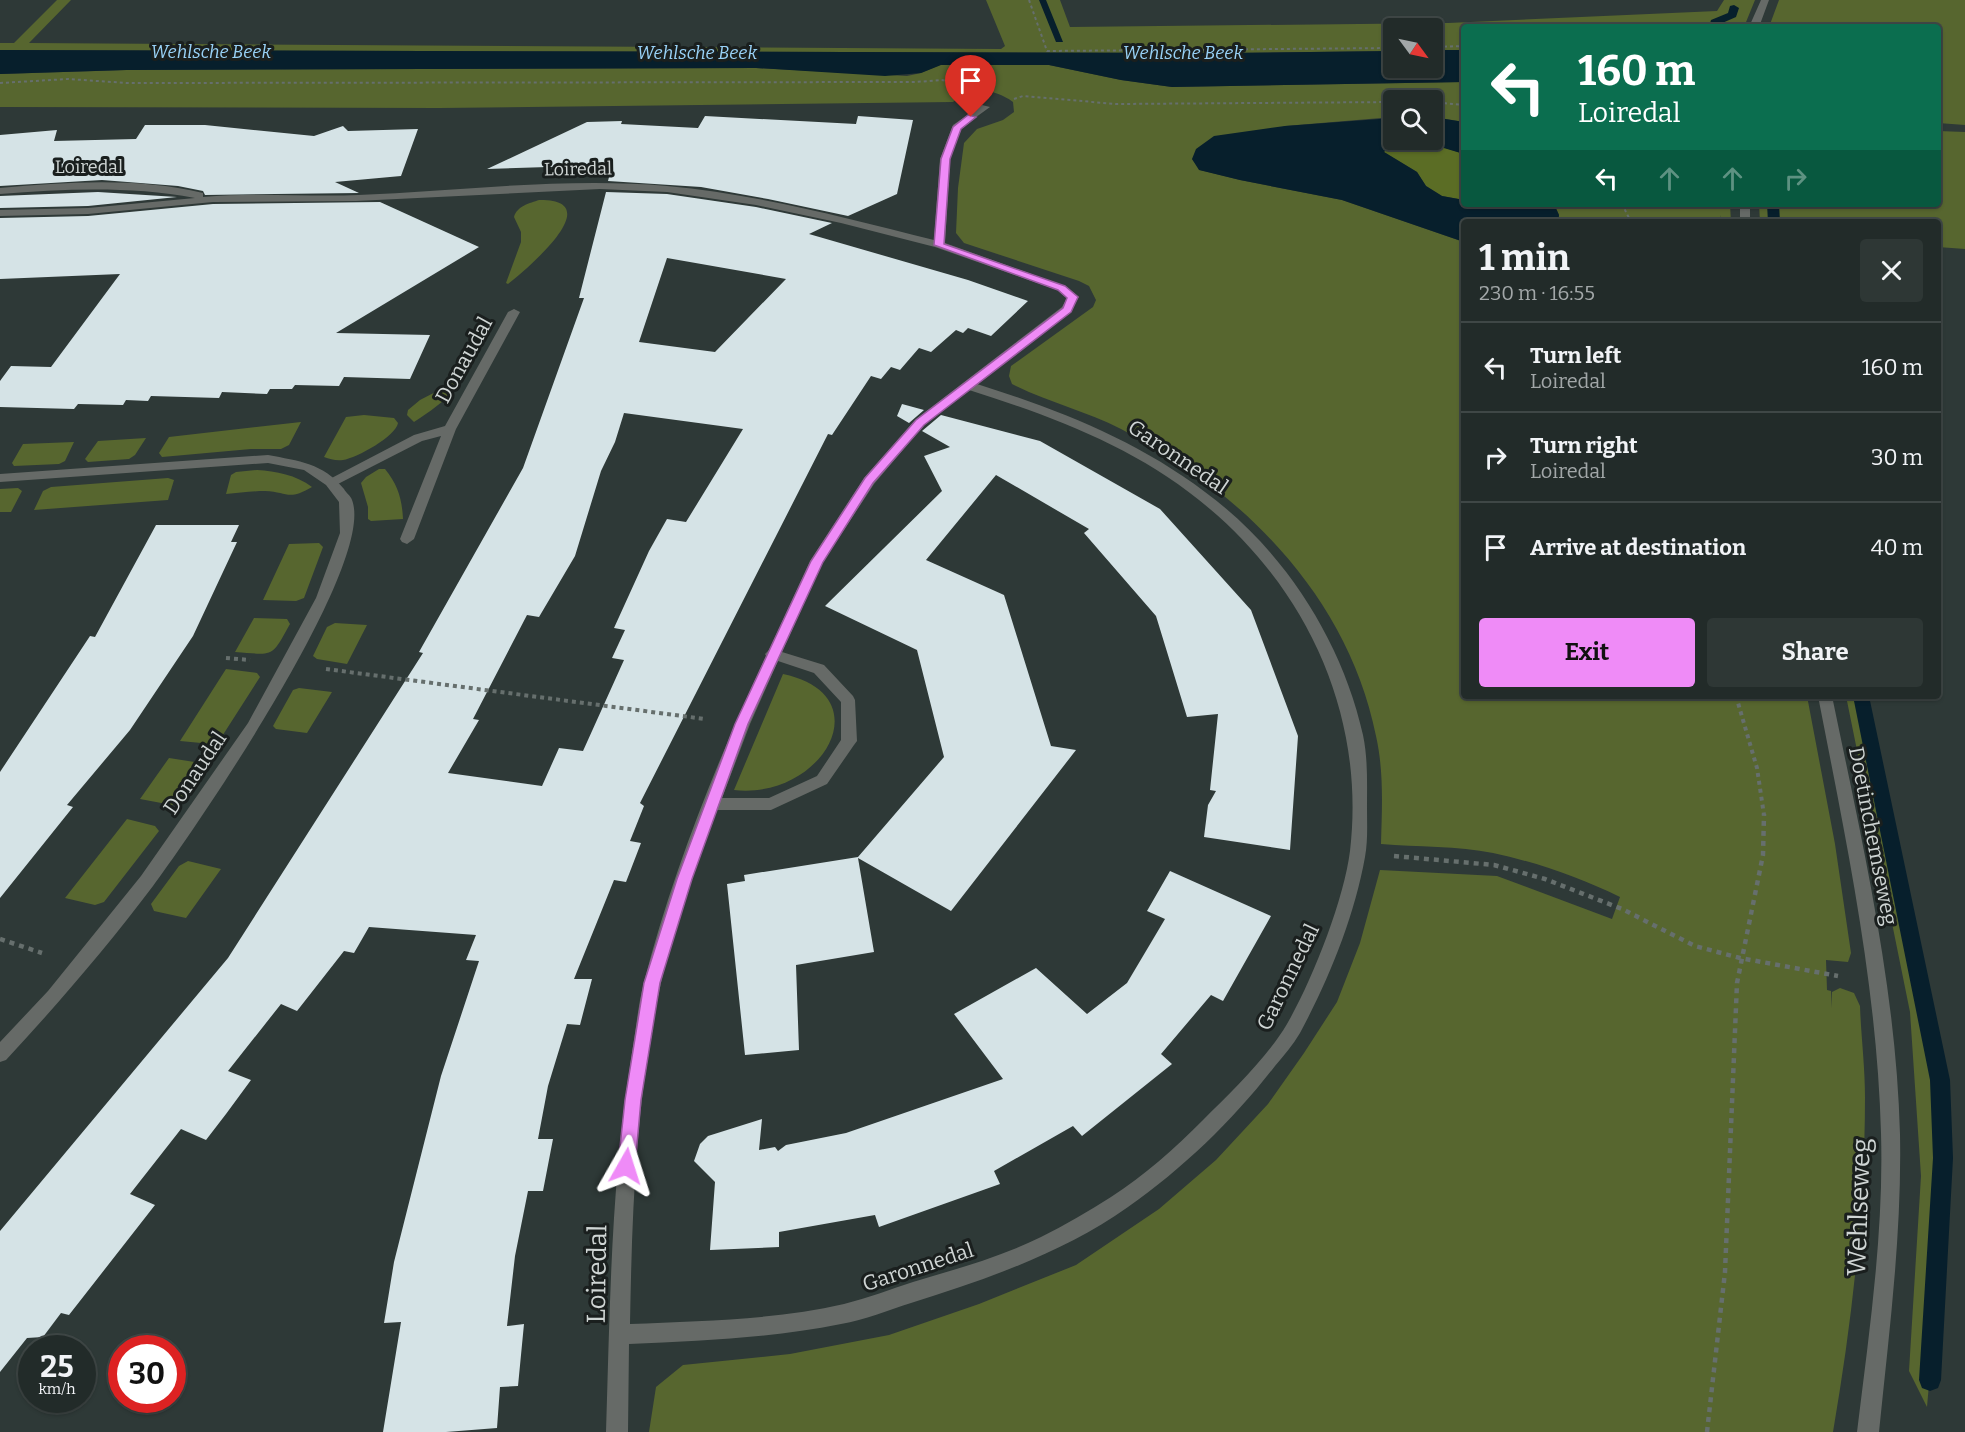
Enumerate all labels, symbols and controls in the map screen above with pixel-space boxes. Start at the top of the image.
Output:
north arrow [1383,18,1443,78]
map controls [1383,18,1443,150]
water label: Wehlsche Beek [151,41,271,63]
water label: Wehlsche Beek [637,42,757,64]
water label: Wehlsche Beek [1123,42,1243,64]
text: 160 m [1578,46,1695,96]
icon: left [1479,48,1557,126]
pin [945,55,996,117]
icon: arrive [954,64,987,97]
button: search [1383,90,1443,150]
text: Loiredal [1578,97,1680,129]
street label: Loiredal [55,156,123,178]
street label: Loiredal [544,157,612,181]
icon: left [1590,162,1623,195]
icon: ahead [1653,162,1686,195]
icon: ahead [1716,162,1749,195]
icon: right [1779,162,1812,195]
text: 1 min [1479,236,1570,280]
button: close [1860,239,1923,302]
text: 230 m · 16:55 [1479,281,1595,305]
street label: Donaudal [430,312,498,408]
text: Turn left [1530,342,1622,369]
icon: left [1479,351,1512,384]
text: 160 m [1862,354,1923,381]
text: Loiredal [1530,369,1606,393]
street label: Garonnedal [1123,414,1233,500]
text: Turn right [1530,432,1638,459]
icon: right [1479,441,1512,474]
text: 30 m [1871,444,1923,471]
text: Loiredal [1530,459,1606,483]
icon: arrive [1479,531,1512,564]
text: Arrive at destination [1530,534,1746,561]
text: 40 m [1871,534,1923,561]
button: Exit [1479,618,1695,687]
button: Share [1707,618,1923,687]
street label: Donaudal [158,727,232,819]
street label: Doetinchemseweg [1843,744,1903,928]
street label: Garonnedal [1251,919,1325,1035]
position arrow [594,1134,658,1198]
street label: Wehlseweg [1841,1138,1877,1276]
street label: Loiredal [581,1224,613,1324]
street label: Garonnedal [859,1237,977,1297]
speed limit sign: 30 [108,1335,186,1413]
text: 25 [40,1349,74,1385]
text: km/h [38,1380,76,1398]

